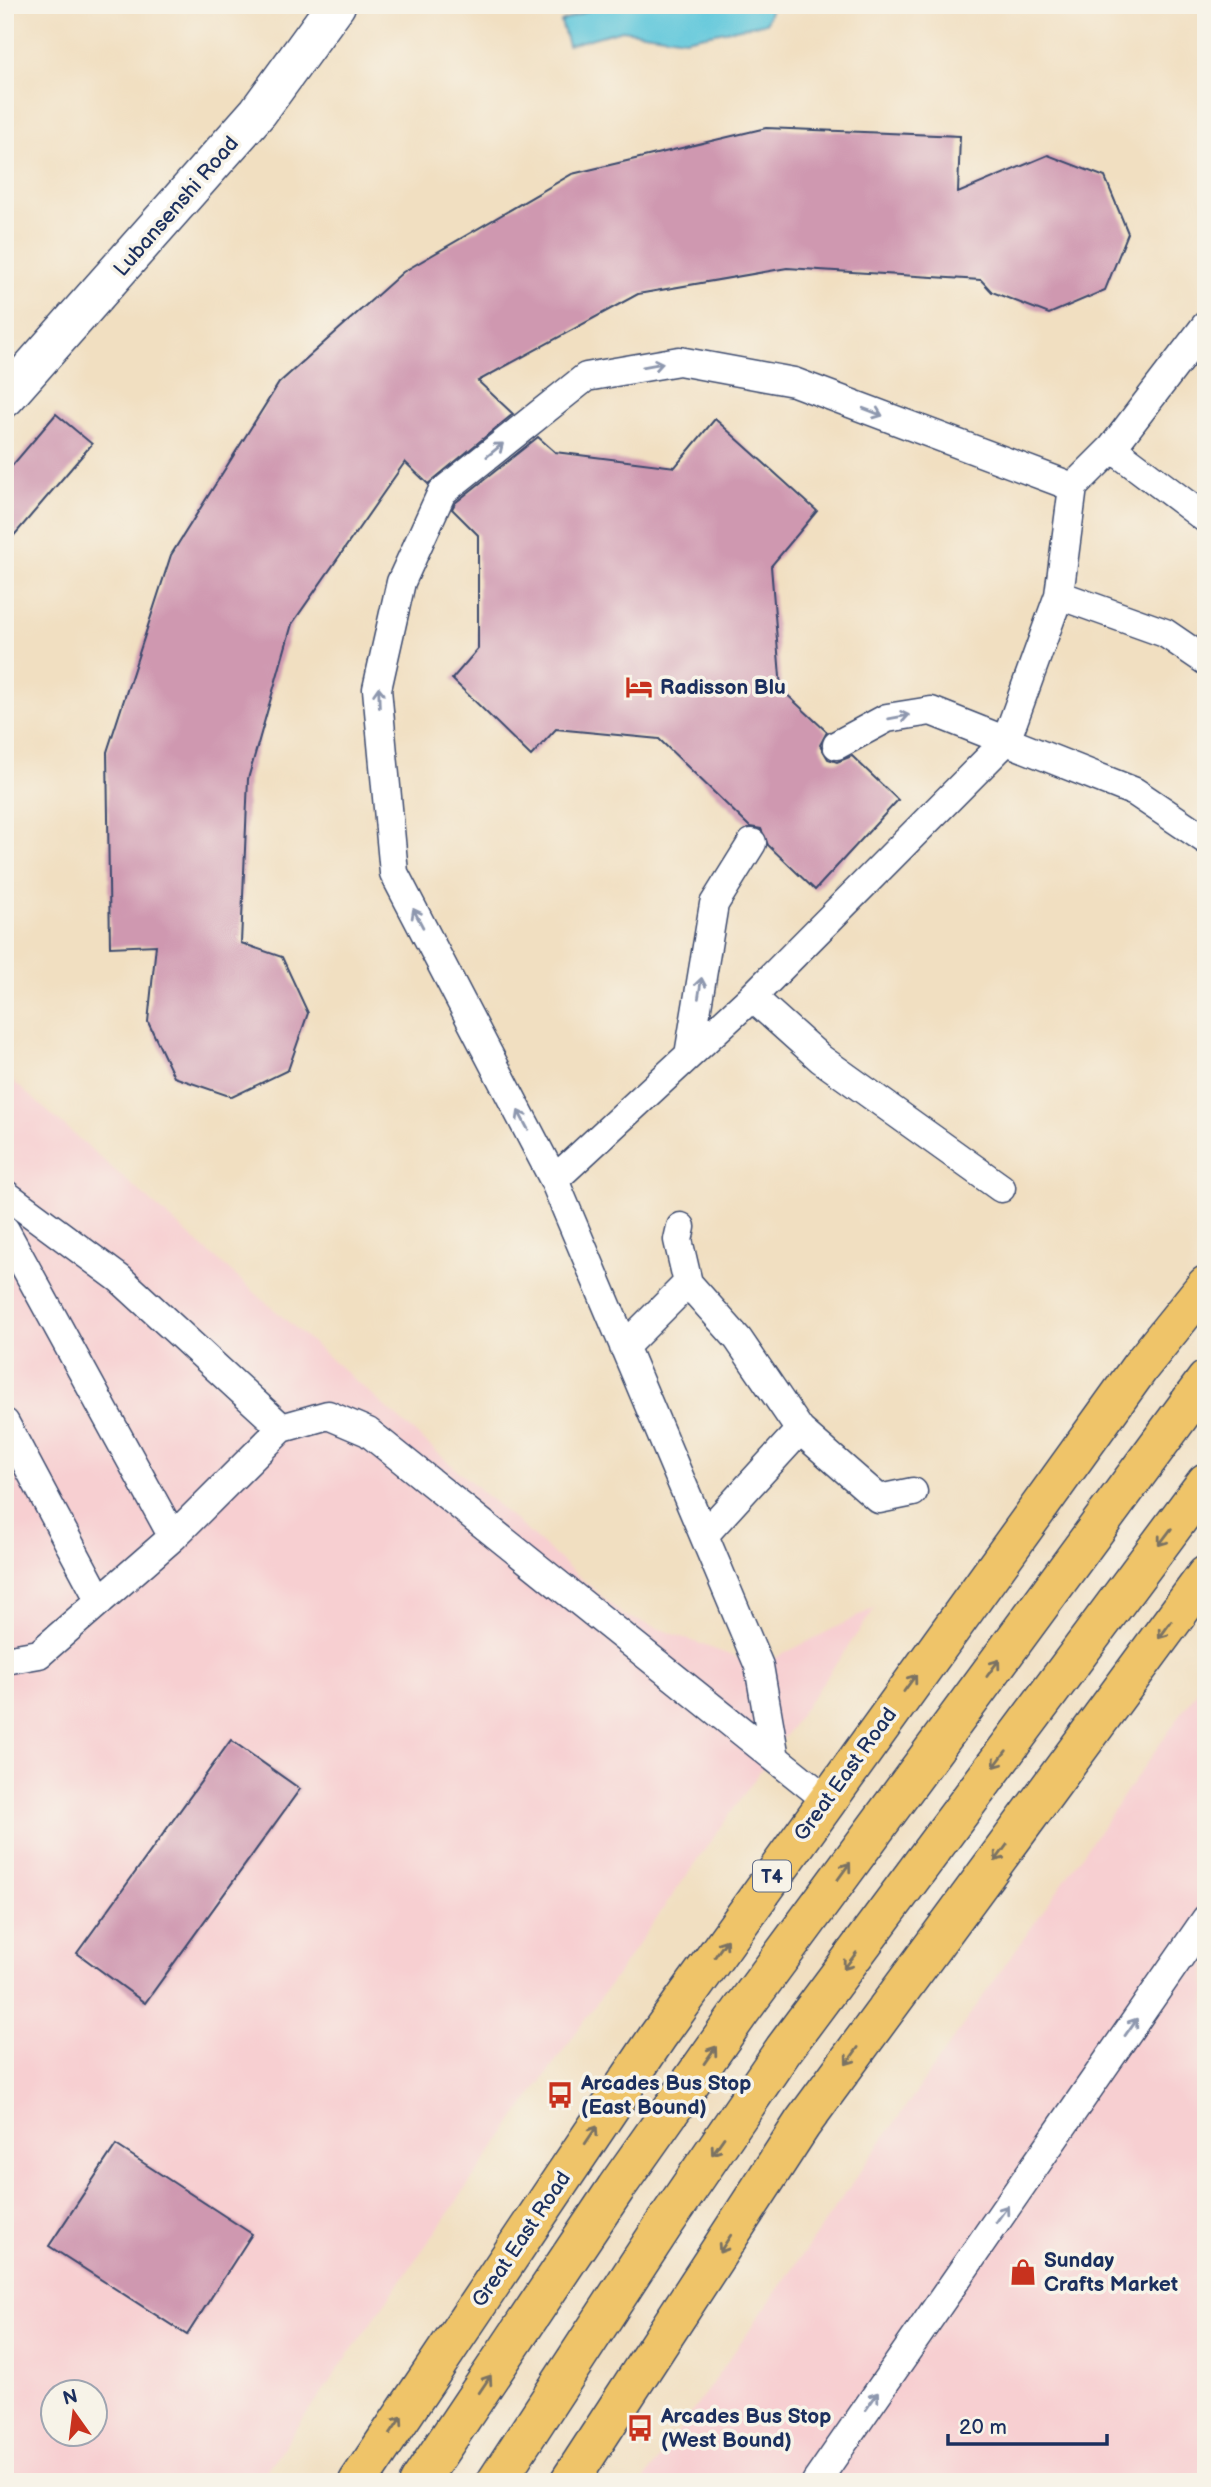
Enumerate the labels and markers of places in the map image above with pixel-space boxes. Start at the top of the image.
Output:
hotel icon: Radisson Blu [624,672,654,702]
place label: Radisson Blu [660,675,786,700]
place label: Arcades Bus Stop (East Bound) [580,2071,751,2120]
bus stop icon: Arcades Bus Stop (East Bound) [545,2080,575,2110]
place label: Sunday Crafts Market [1044,2248,1178,2297]
shop icon: Sunday Crafts Market [1008,2257,1038,2287]
place label: Arcades Bus Stop (West Bound) [660,2404,831,2453]
bus stop icon: Arcades Bus Stop (West Bound) [625,2413,655,2443]

